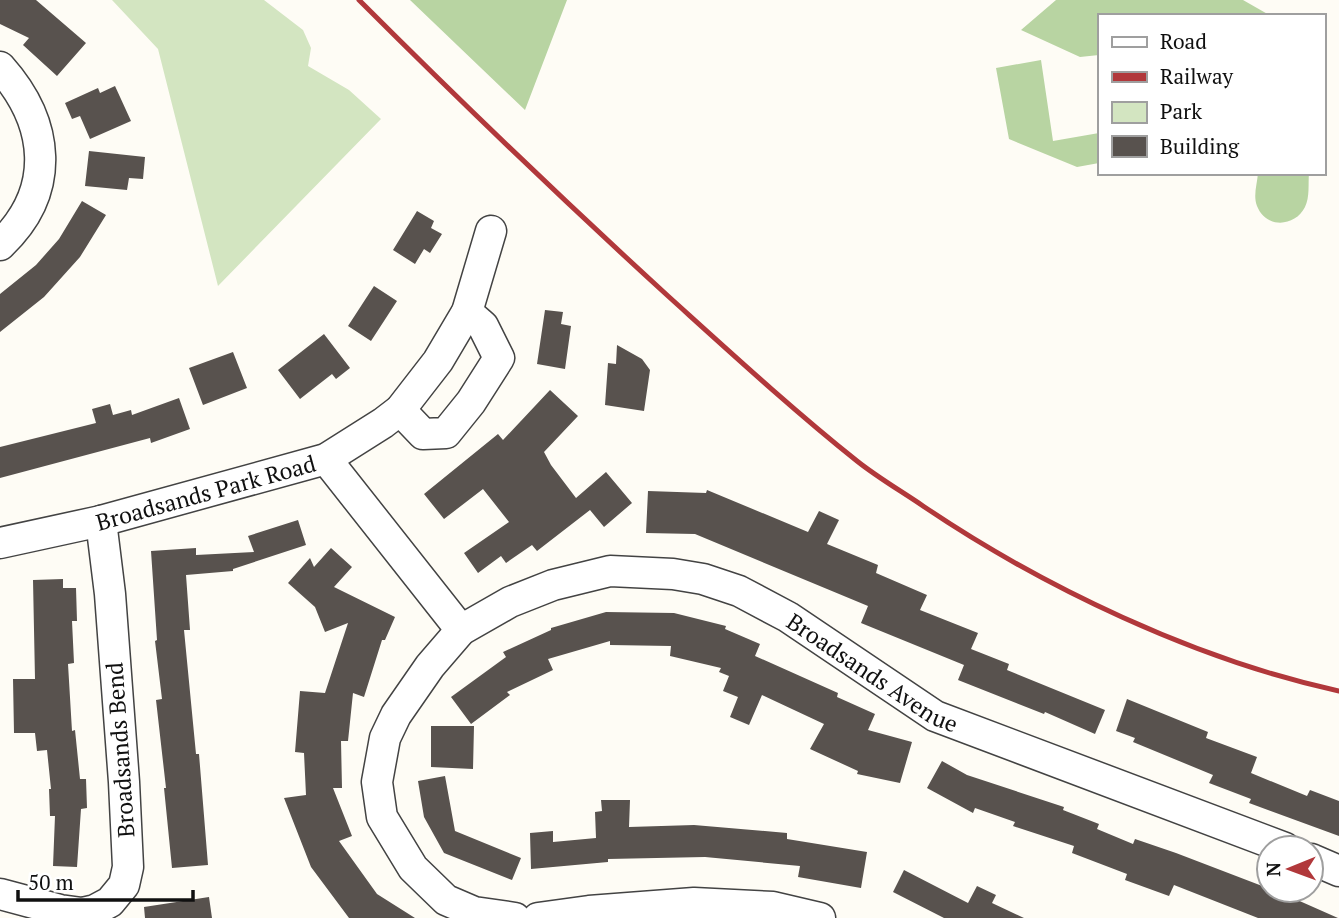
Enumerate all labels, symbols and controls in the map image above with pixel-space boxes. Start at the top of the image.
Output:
legend [1098,14,1325,175]
text: Road [1160,27,1207,55]
text: Railway [1160,62,1234,90]
text: Park [1160,97,1202,125]
text: Building [1160,132,1240,160]
street label: Broadsands Park Road [92,447,319,537]
street label: Broadsands Avenue [781,605,962,739]
street label: Broadsands Bend [98,661,142,839]
north arrow [1255,834,1325,904]
scale bar [18,858,192,902]
text: N [1260,861,1285,877]
text: 50 m [28,868,74,896]

